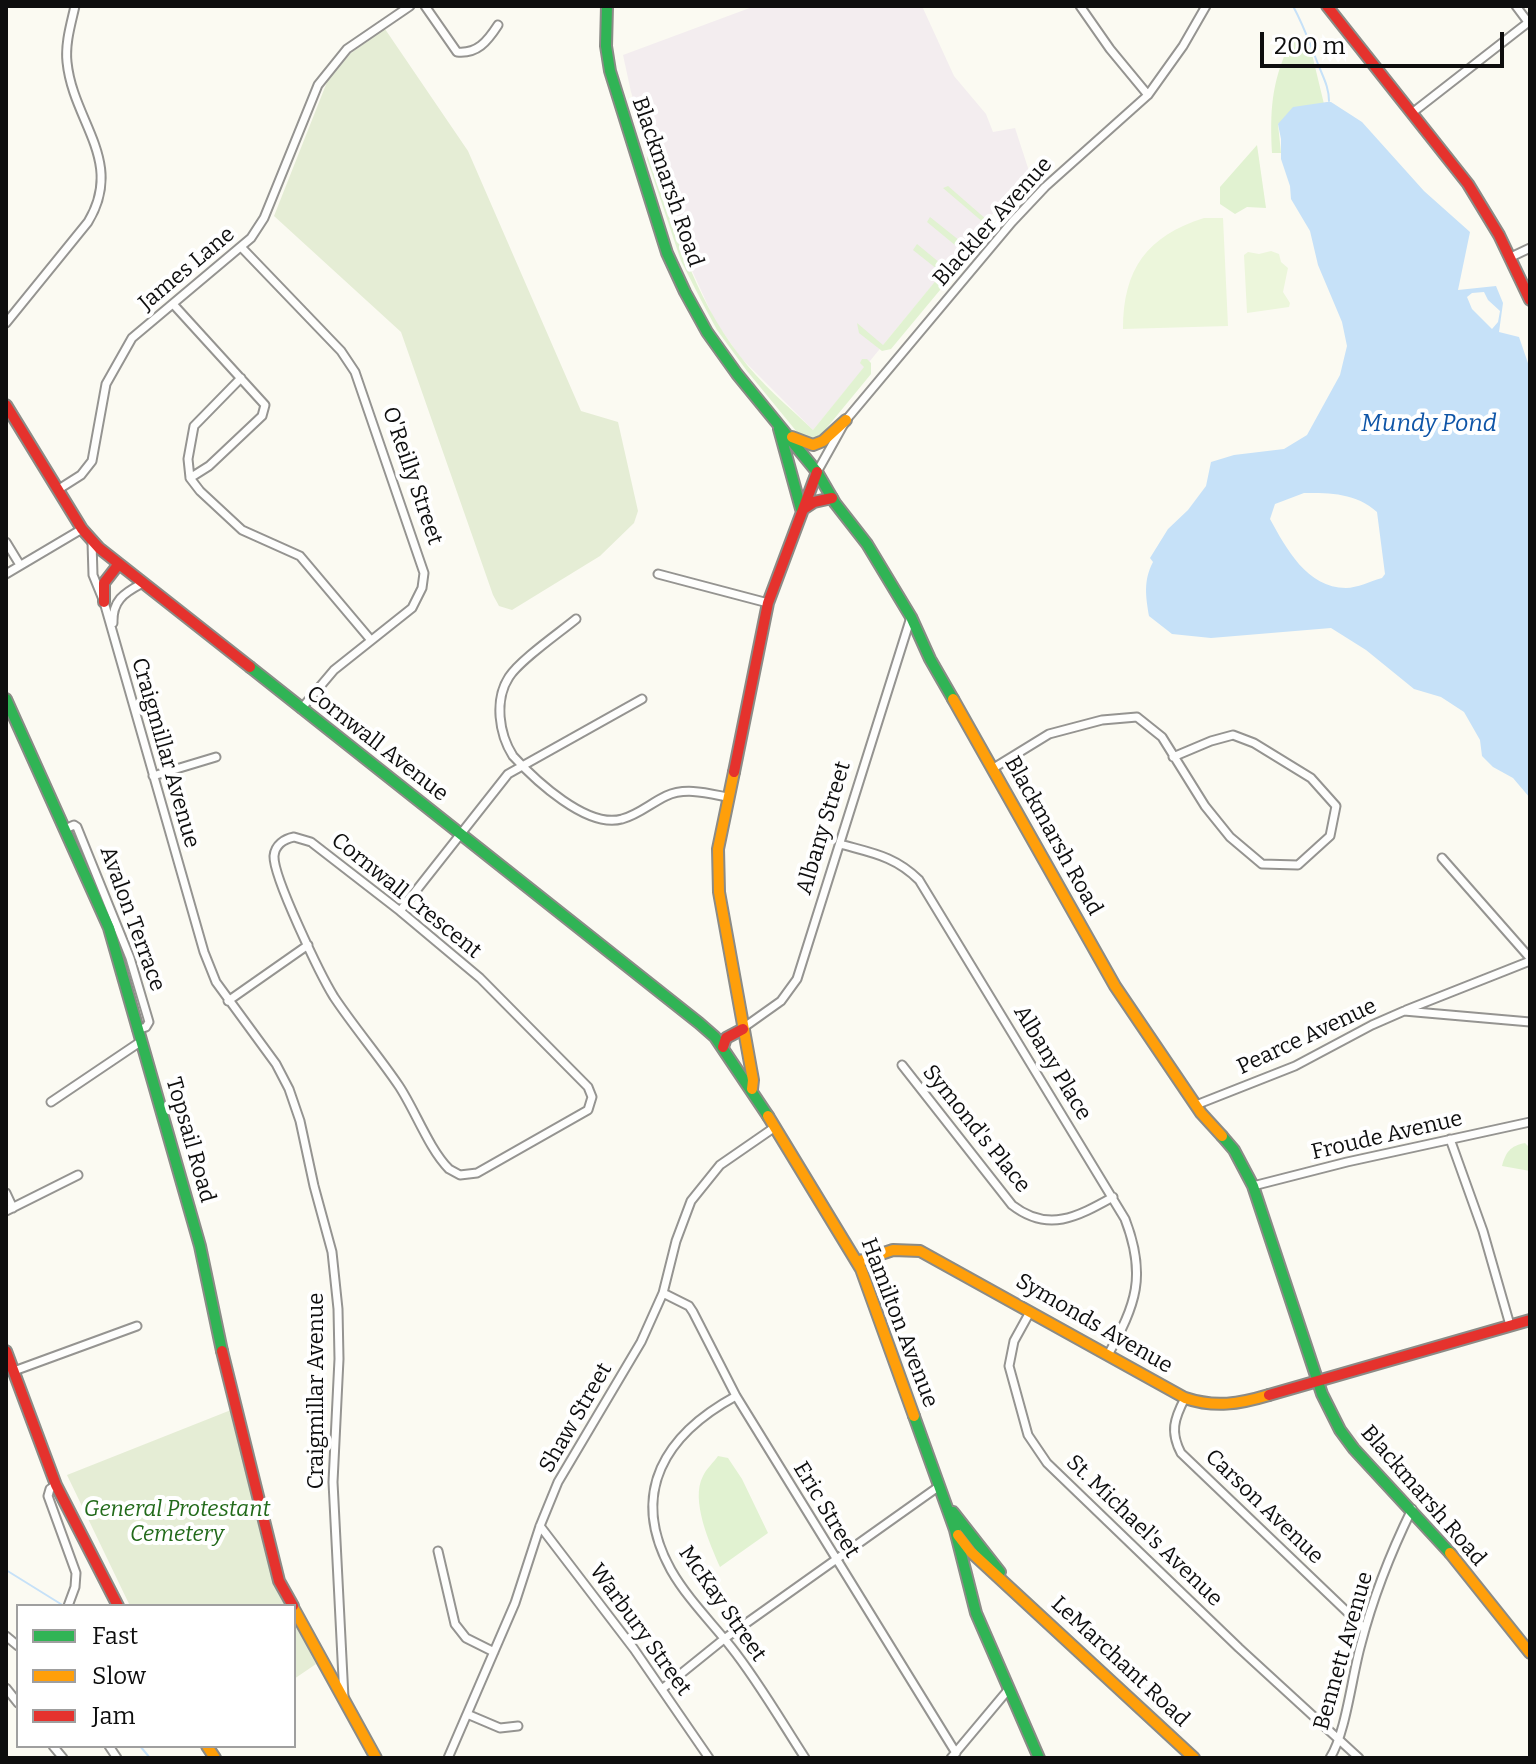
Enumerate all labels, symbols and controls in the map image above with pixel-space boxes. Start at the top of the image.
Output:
scale bar [1264,16,1508,66]
text: 200 m [1274,32,1346,60]
street label: Blackmarsh Road [626,94,708,270]
street label: Blackler Avenue [928,152,1058,292]
street label: James Lane [134,221,240,317]
street label: O'Reilly Street [376,404,448,548]
water label: Mundy Pond [1361,410,1497,438]
street label: Craigmillar Avenue [125,655,205,851]
street label: Cornwall Avenue [301,680,453,808]
street label: Blackmarsh Road [998,752,1108,920]
street label: Albany Street [791,758,857,898]
street label: Cornwall Crescent [326,827,486,965]
street label: Avalon Terrace [94,843,170,995]
street label: Pearce Avenue [1233,993,1381,1081]
street label: Albany Place [1007,1001,1097,1125]
street label: Symond's Place [916,1060,1036,1198]
street label: Topsail Road [160,1074,220,1206]
street label: Froude Avenue [1309,1106,1465,1166]
street label: Hamilton Avenue [855,1235,943,1411]
street label: Symonds Avenue [1011,1268,1177,1380]
street label: Craigmillar Avenue [304,1293,330,1489]
street label: Shaw Street [534,1358,618,1478]
street label: Blackmarsh Road [1355,1420,1491,1572]
street label: Carson Avenue [1199,1444,1329,1570]
street label: St. Michael's Avenue [1060,1450,1228,1612]
street label: Eric Street [787,1457,865,1563]
park label: General Protestant Cemetery [84,1497,270,1548]
street label: McKay Street [673,1541,771,1667]
street label: Warbury Street [583,1559,697,1701]
street label: Bennett Avenue [1309,1569,1379,1733]
street label: LeMarchant Road [1046,1591,1194,1733]
legend [16,1604,296,1748]
text: Fast [92,1622,138,1650]
text: Slow [92,1662,146,1690]
text: Jam [92,1702,135,1730]

